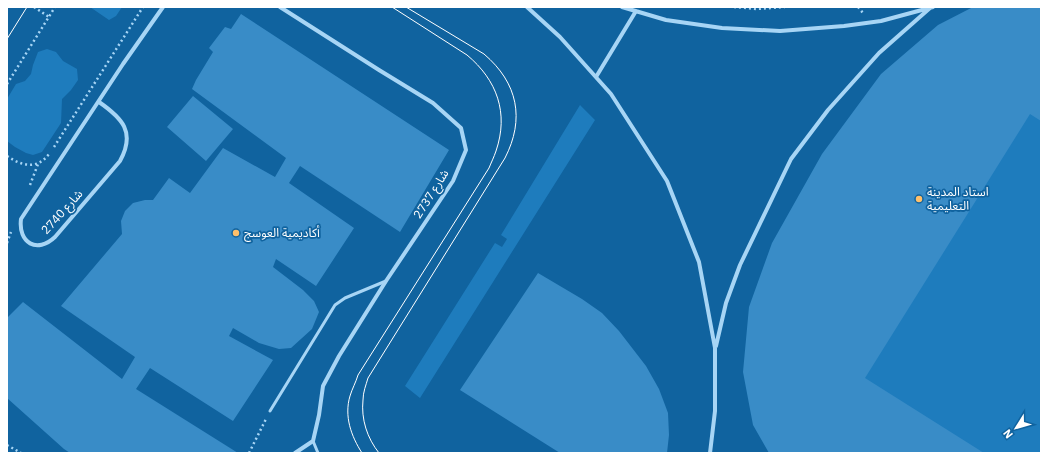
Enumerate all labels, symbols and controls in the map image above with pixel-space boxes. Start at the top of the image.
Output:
street label: شارع 2737 [410,166,453,222]
place label: استاد المدينة التعليمية [927,184,989,213]
street label: شارع 2740 [38,186,87,238]
marker: استاد المدينة التعليمية [914,194,924,204]
place label: أكاديمية العوسج [244,225,320,242]
marker: أكاديمية العوسج [231,228,241,238]
north arrow [996,408,1036,448]
text: N [1000,427,1016,441]

